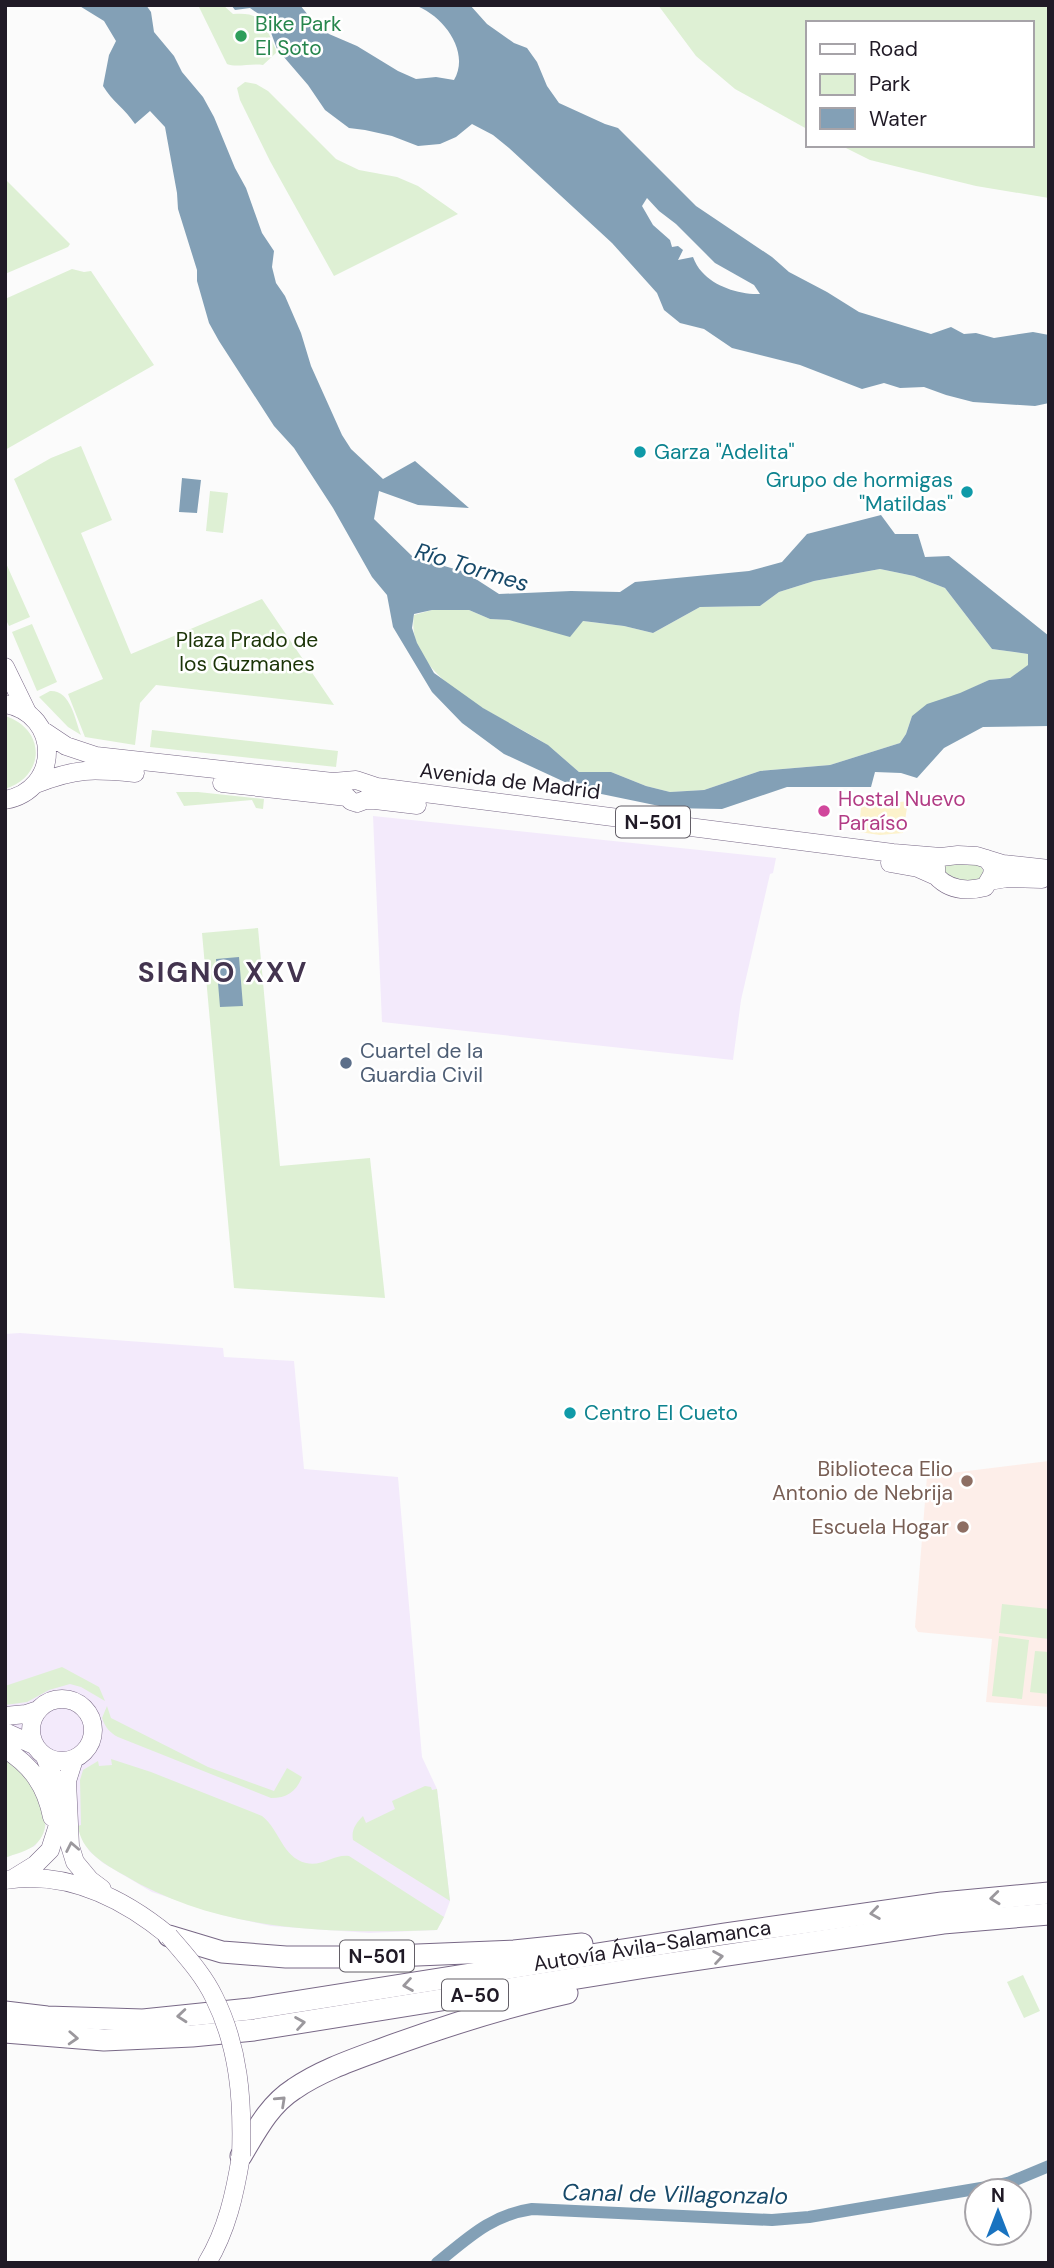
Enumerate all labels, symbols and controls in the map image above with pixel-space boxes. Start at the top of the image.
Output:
place label: Bike Park El Soto [255,10,342,62]
legend [806,21,1033,147]
marker: Bike Park El Soto [233,28,249,44]
text: Road [869,35,918,63]
text: Park [869,70,911,98]
text: Water [869,105,927,133]
place label: Garza "Adelita" [654,438,795,466]
marker: Garza "Adelita" [632,444,648,460]
place label: Grupo de hormigas "Matildas" [766,466,953,518]
marker: Grupo de hormigas "Matildas" [959,484,975,500]
water label: Río Tormes [411,535,533,599]
park label: Plaza Prado de los Guzmanes [176,626,318,678]
street label: Avenida de Madrid [418,756,602,806]
place label: Hostal Nuevo Paraíso [838,785,966,837]
marker: Hostal Nuevo Paraíso [816,803,832,819]
road number: N-501 [616,806,690,838]
district label: SIGNO XXV [138,954,308,991]
place label: Cuartel de la Guardia Civil [360,1037,483,1089]
marker: Cuartel de la Guardia Civil [338,1055,354,1071]
place label: Centro El Cueto [584,1399,738,1427]
marker: Centro El Cueto [562,1405,578,1421]
place label: Biblioteca Elio Antonio de Nebrija [772,1455,953,1507]
marker: Biblioteca Elio Antonio de Nebrija [959,1473,975,1489]
place label: Escuela Hogar [812,1513,949,1541]
marker: Escuela Hogar [955,1519,971,1535]
one-way arrow [65,1841,80,1853]
one-way arrow [990,1890,1001,1905]
one-way arrow [869,1905,880,1920]
street label: Autovía Ávila-Salamanca [531,1913,773,1978]
road number: N-501 [340,1940,414,1972]
one-way arrow [712,1950,724,1965]
one-way arrow [402,1977,414,1992]
road number: A-50 [442,1980,508,2010]
one-way arrow [177,2008,188,2023]
one-way arrow [294,2016,306,2031]
one-way arrow [68,2030,79,2045]
one-way arrow [272,2096,285,2109]
water label: Canal de Villagonzalo [562,2177,788,2211]
north arrow [963,2177,1033,2247]
text: N [991,2183,1005,2208]

